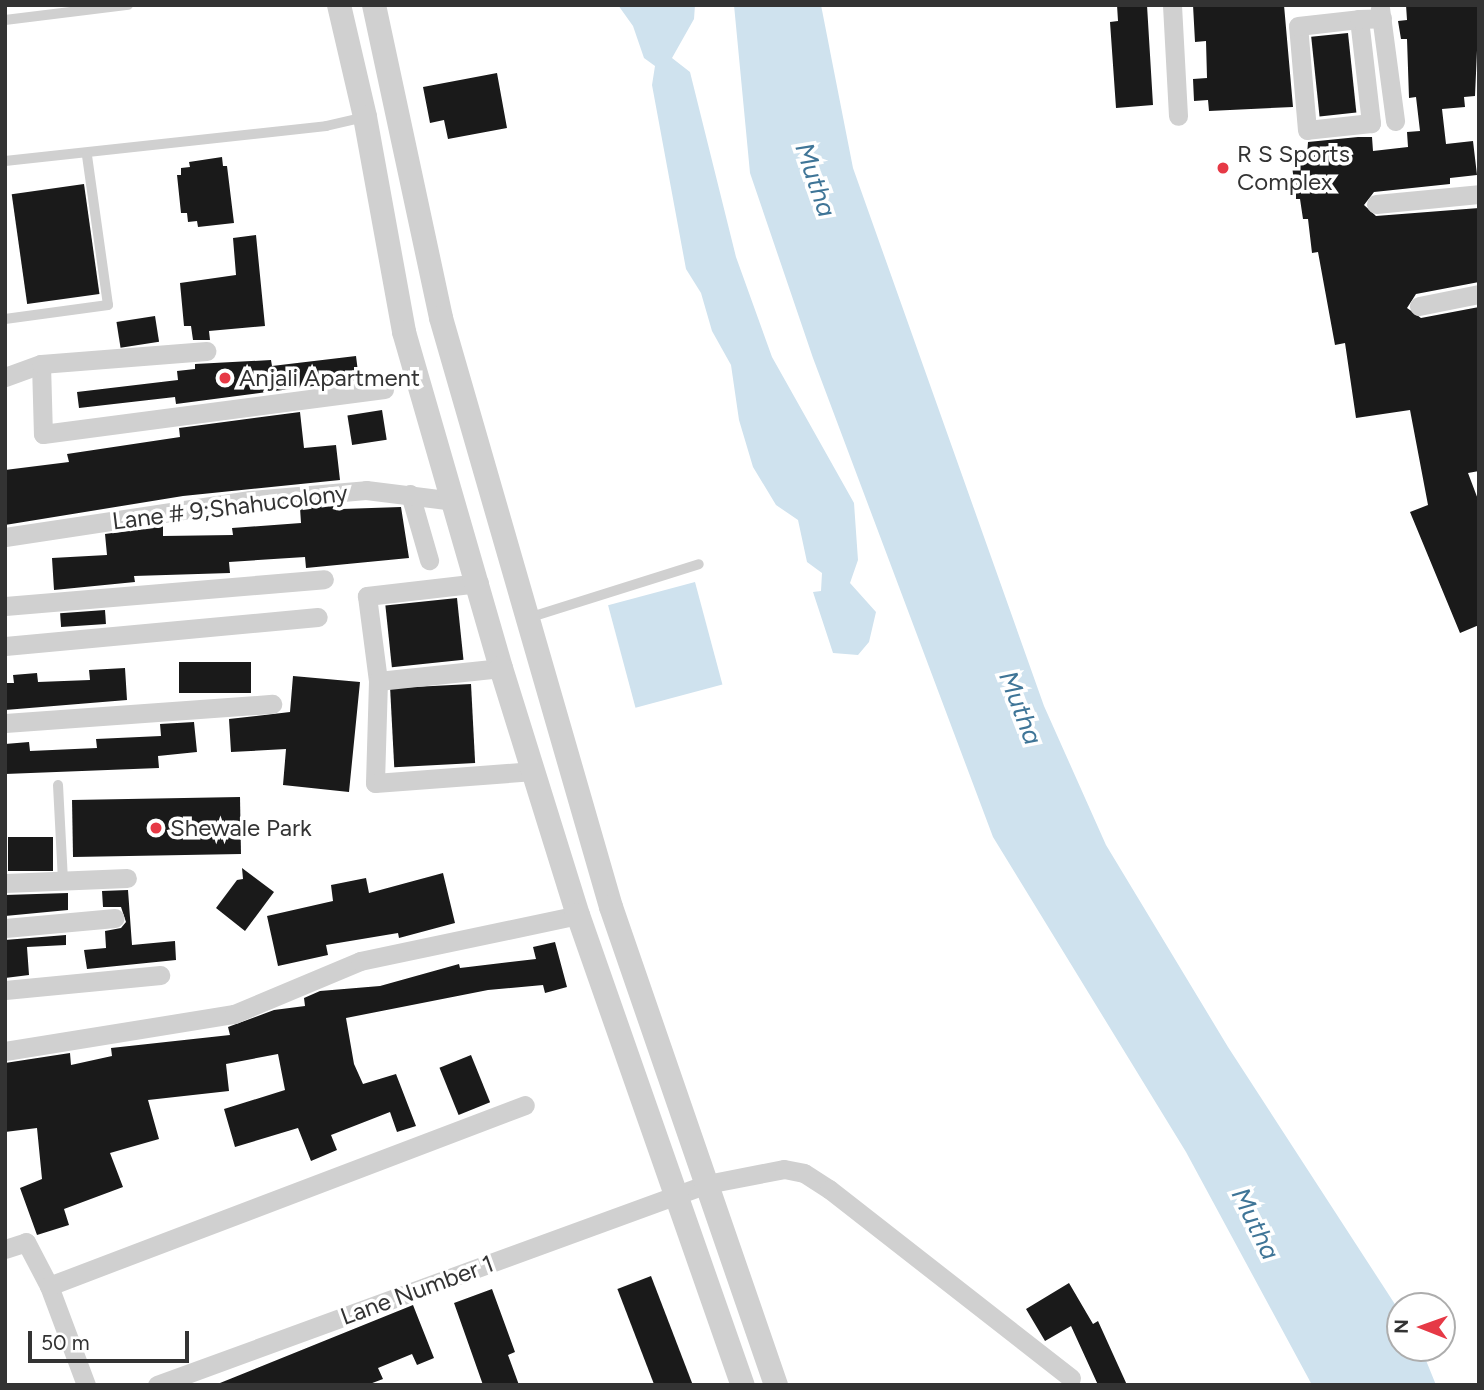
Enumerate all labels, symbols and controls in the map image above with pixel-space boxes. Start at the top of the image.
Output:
water label: Mutha [788,139,842,221]
place label: R S Sports Complex [1237,140,1350,196]
marker: R S Sports Complex [1215,160,1231,176]
place label: Anjali Apartment [239,364,420,392]
marker: Anjali Apartment [217,370,233,386]
street label: Lane # 9;Shahucolony [111,478,349,536]
water label: Mutha [992,667,1048,749]
place label: Shewale Park [170,814,312,842]
marker: Shewale Park [148,820,164,836]
water label: Mutha [1224,1183,1286,1265]
street label: Lane Number 1 [337,1249,497,1331]
north arrow [1386,1292,1456,1362]
scale bar [32,1316,192,1360]
text: N [1390,1319,1413,1334]
text: 50 m [41,1330,90,1355]

